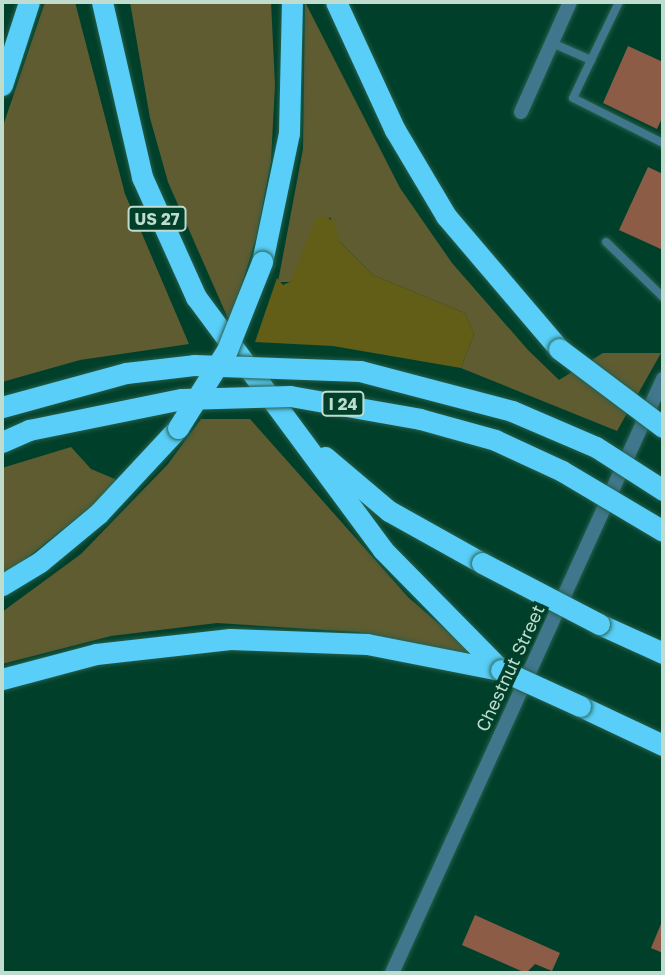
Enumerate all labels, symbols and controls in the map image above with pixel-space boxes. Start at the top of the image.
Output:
road number: US 27 [127,206,187,232]
road number: I 24 [320,392,366,416]
street label: Chestnut Street [471,601,549,735]

